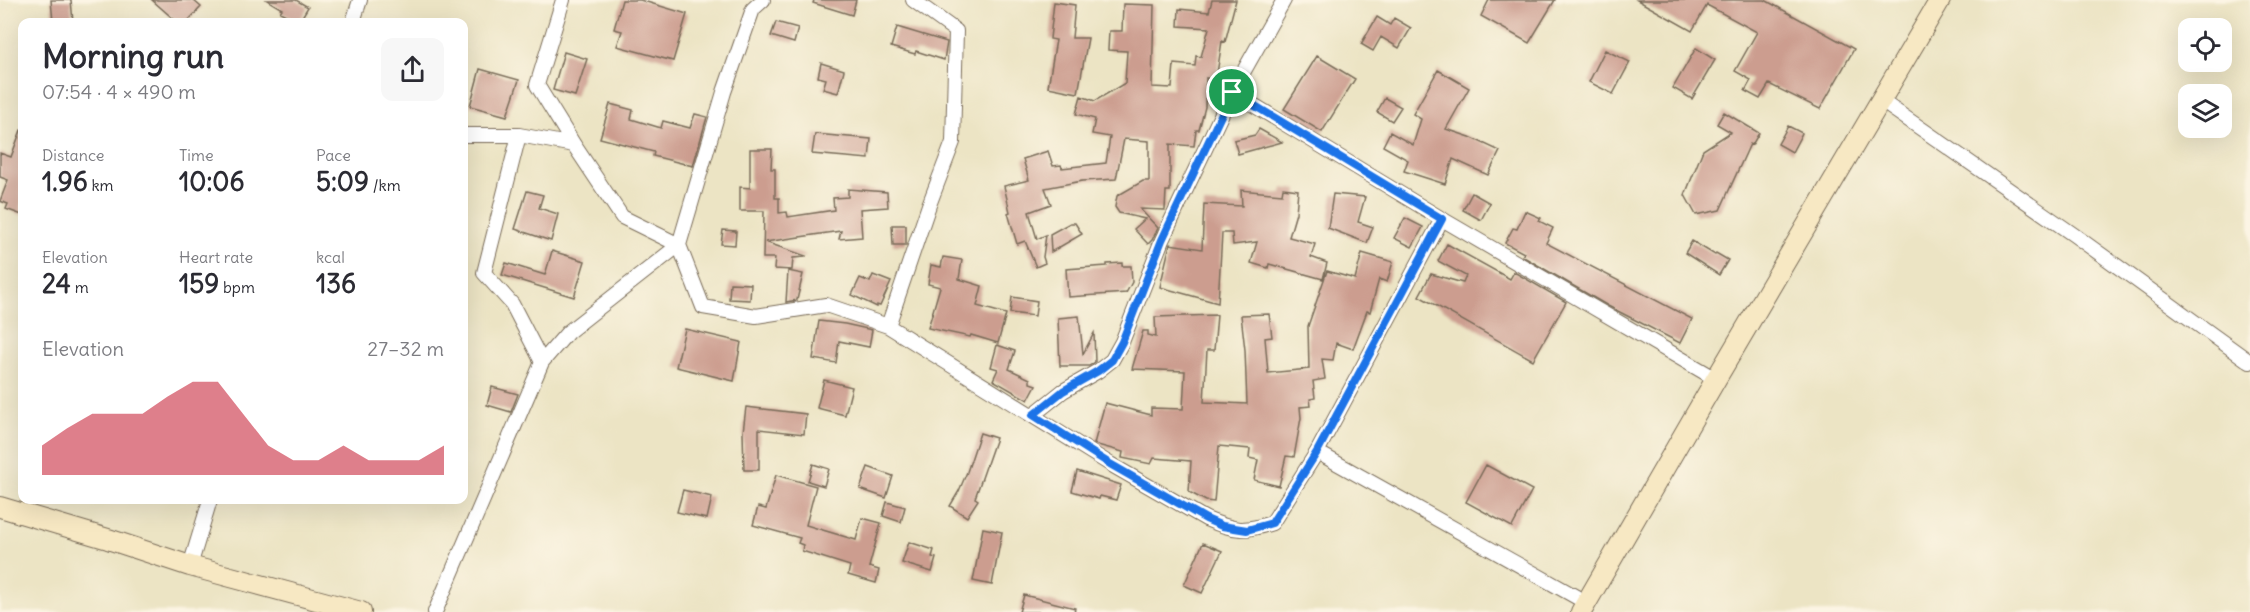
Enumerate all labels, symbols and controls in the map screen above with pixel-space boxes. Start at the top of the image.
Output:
map controls [2178,18,2232,138]
button: locate [2178,18,2232,72]
text: Morning run [42,35,224,77]
button: share [381,38,444,101]
pin [1206,66,1257,117]
icon: arrive [1215,75,1248,108]
text: 07:54 · 4 × 490 m [42,79,196,104]
button: layers [2178,84,2232,138]
text: Distance [42,145,104,165]
text: Time [179,145,214,165]
text: Pace [316,145,351,165]
text: 1.96 [42,165,88,198]
text: 10:06 [179,165,244,198]
text: 5:09 [316,165,369,198]
text: km [88,175,114,195]
text: /km [369,175,401,195]
text: Elevation [42,247,108,267]
text: Heart rate [179,247,253,267]
text: kcal [316,247,345,267]
text: 24 [42,267,71,300]
text: 159 [179,267,219,300]
text: 136 [316,267,356,300]
text: m [71,277,89,297]
text: bpm [219,277,255,297]
text: Elevation [42,336,124,361]
text: 27–32 m [367,336,444,361]

